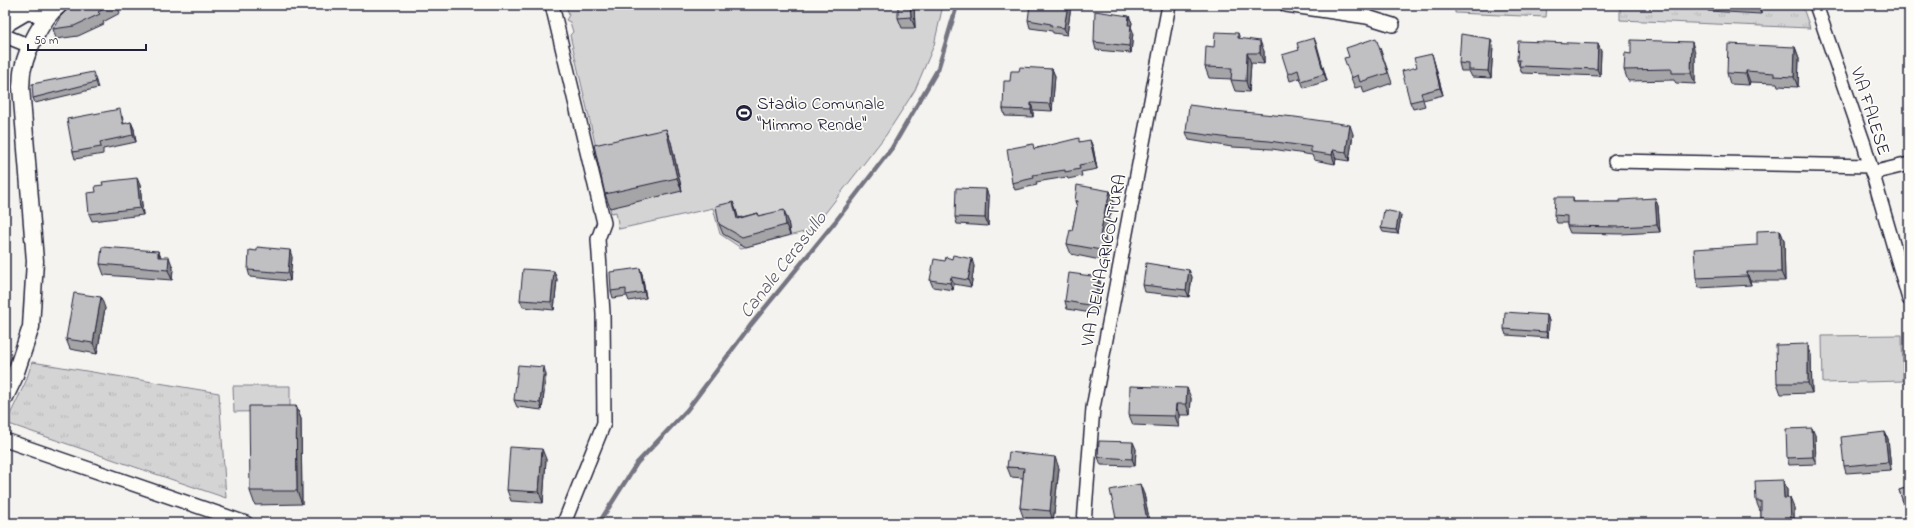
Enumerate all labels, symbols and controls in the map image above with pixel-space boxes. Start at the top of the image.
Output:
scale bar [28,26,146,52]
text: 50 m [34,32,58,50]
street label: VIA FALESE [1842,63,1896,159]
place label: Stadio Comunale "Mimmo Rende" [757,92,886,139]
sports icon: Stadio Comunale "Mimmo Rende" [734,103,754,123]
street label: VIA DELL'AGRICOLTURA [1075,172,1134,350]
water label: Canale Cerasullo [734,206,835,325]

